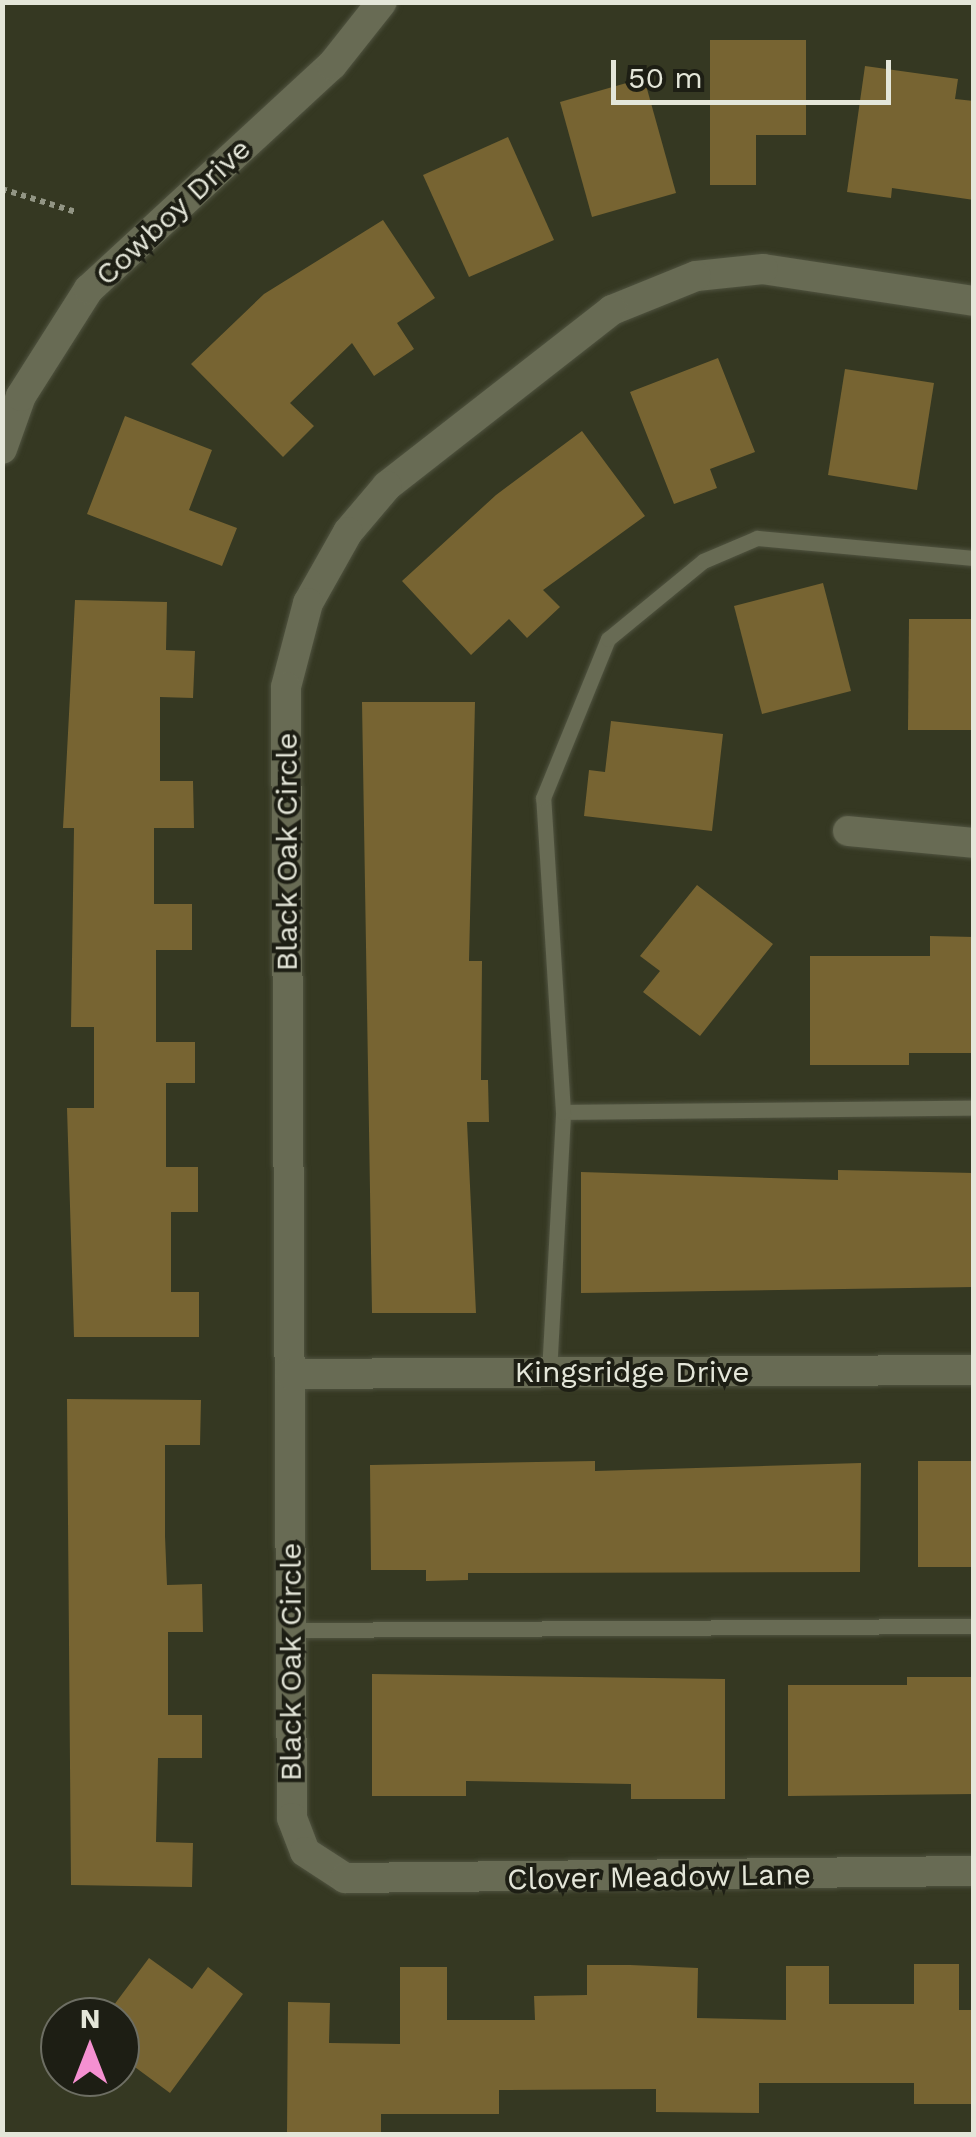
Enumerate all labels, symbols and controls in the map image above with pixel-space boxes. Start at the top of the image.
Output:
scale bar [616,40,896,102]
text: 50 m [628,60,703,95]
street label: Cowboy Drive [88,131,258,293]
street label: Black Oak Circle [269,732,305,972]
street label: Kingsridge Drive [514,1354,750,1390]
street label: Black Oak Circle [273,1542,309,1782]
street label: Clover Meadow Lane [506,1856,812,1898]
north arrow [40,1997,140,2097]
text: N [80,2002,100,2035]

